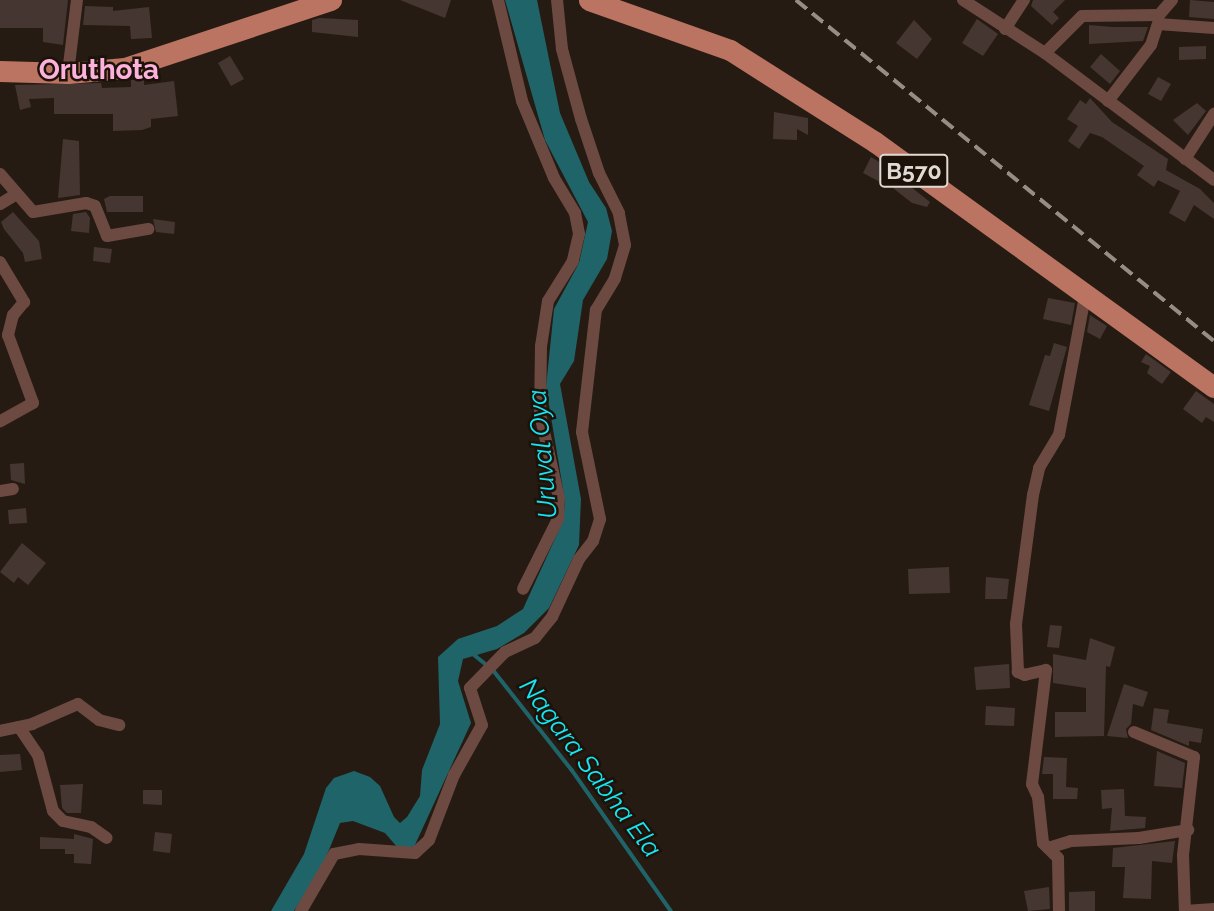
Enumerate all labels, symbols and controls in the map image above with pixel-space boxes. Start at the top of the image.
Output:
district label: Oruthota [39,53,159,87]
road number: B570 [879,152,949,190]
water label: Uruval Oya [522,388,564,520]
water label: Nagara Sabha Ela [512,672,668,864]

